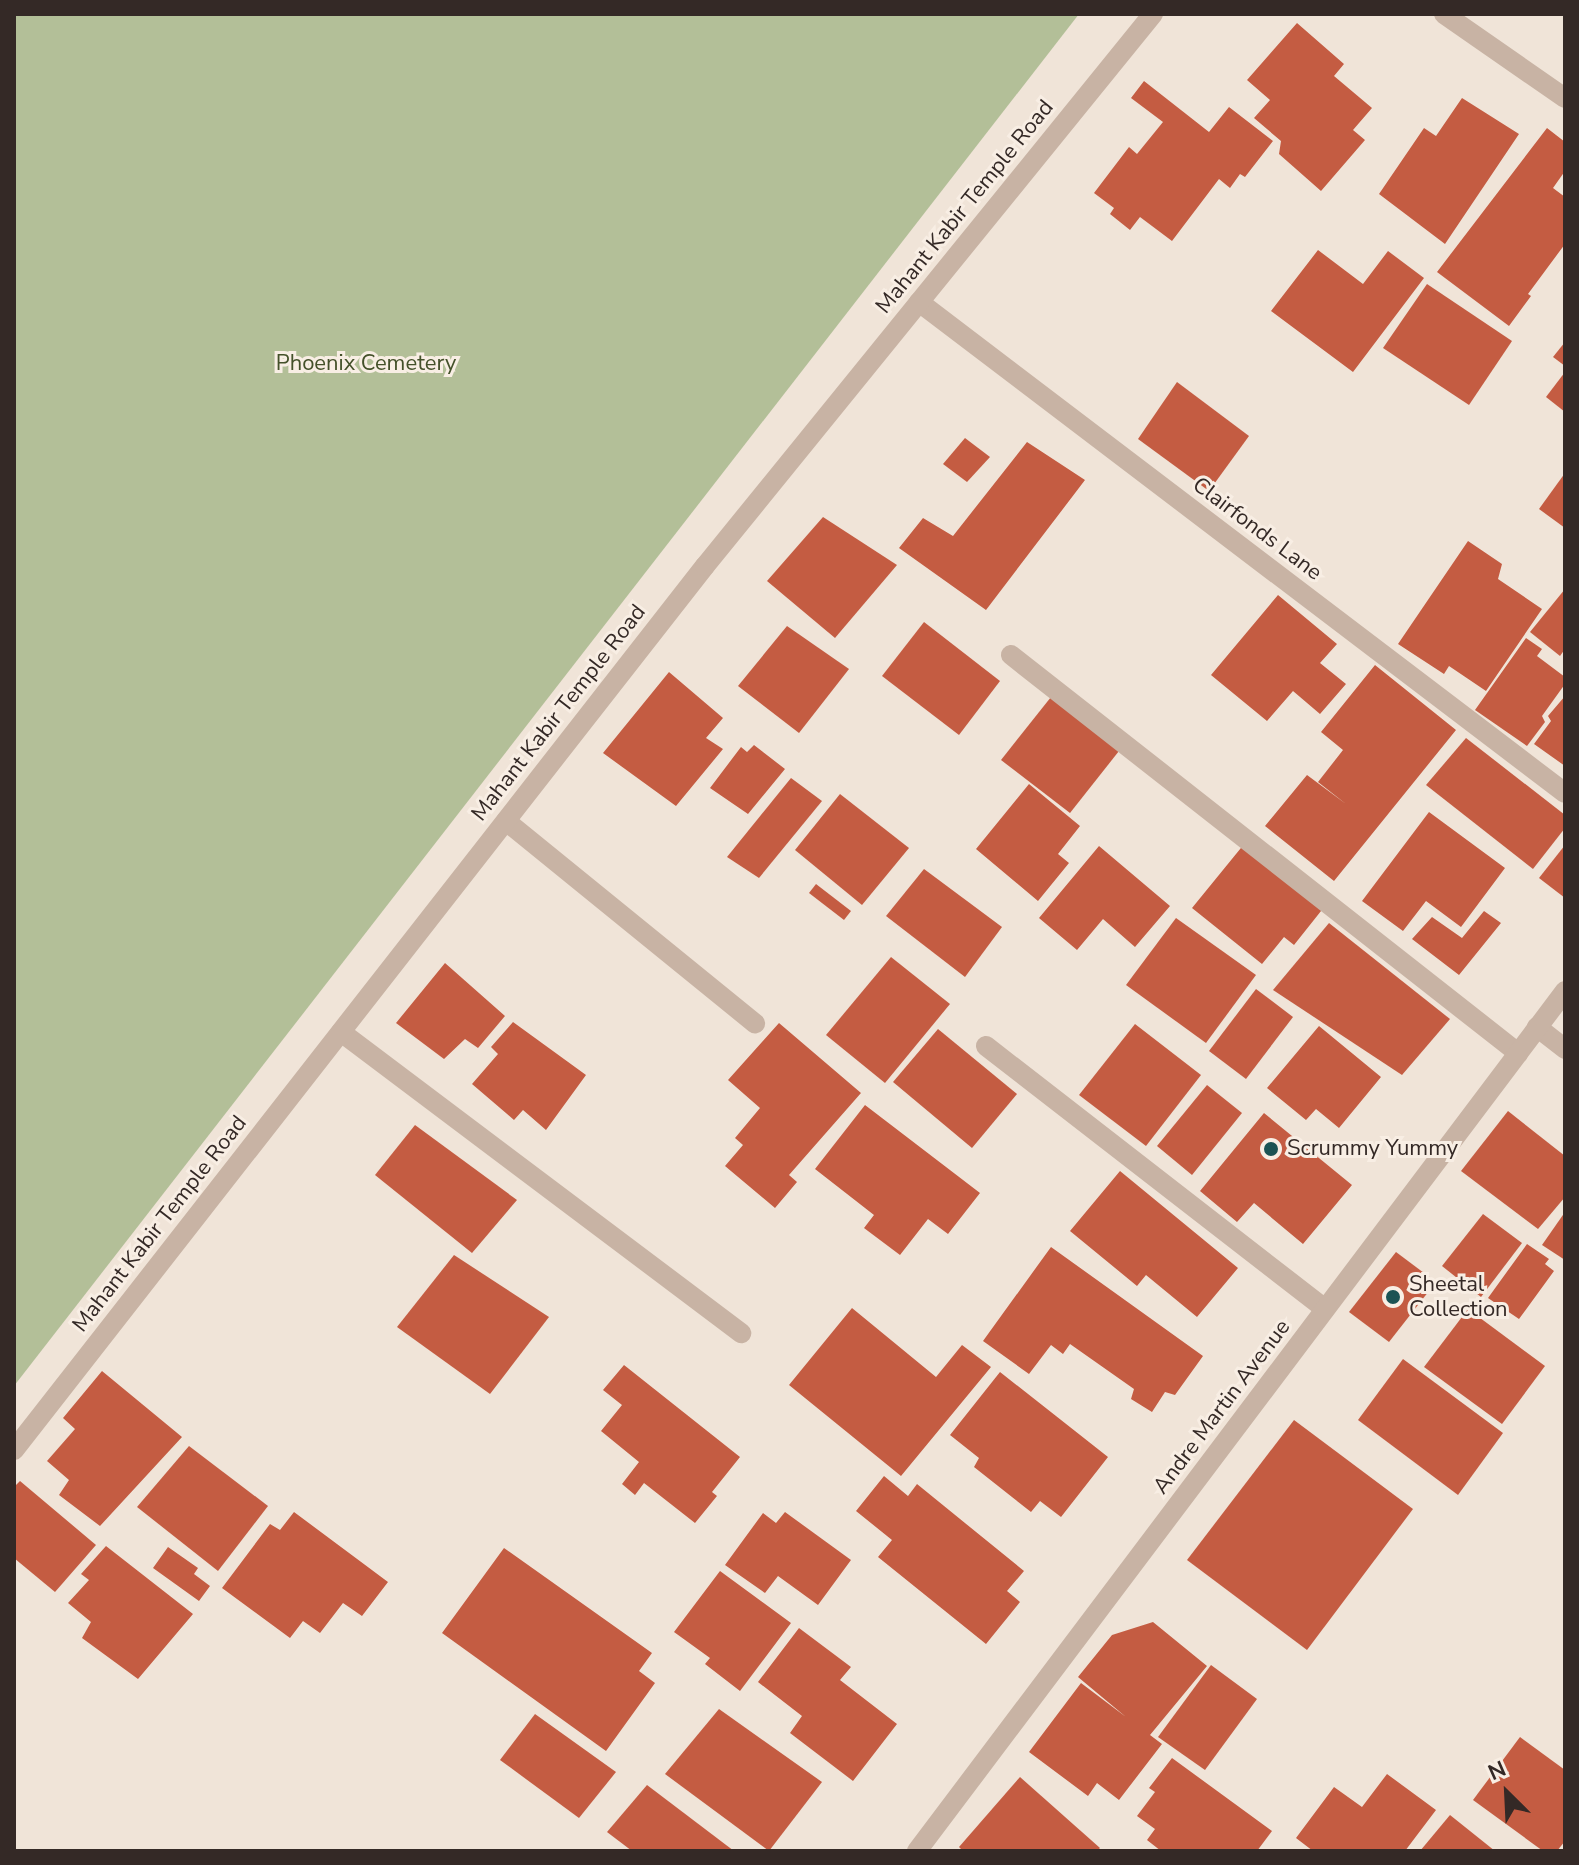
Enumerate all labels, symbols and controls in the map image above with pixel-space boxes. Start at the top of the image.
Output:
street label: Mahant Kabir Temple Road [871,95,1059,319]
park label: Phoenix Cemetery [276,351,456,377]
street label: Clairfonds Lane [1187,472,1327,586]
street label: Mahant Kabir Temple Road [466,600,652,826]
street label: Mahant Kabir Temple Road [67,1111,253,1337]
place label: Scrummy Yummy [1287,1136,1458,1162]
marker: Scrummy Yummy [1262,1140,1280,1158]
place label: Sheetal Collection [1409,1271,1508,1322]
marker: Sheetal Collection [1384,1288,1402,1306]
street label: Andre Martin Avenue [1148,1315,1296,1499]
north arrow [1467,1753,1547,1833]
text: N [1484,1754,1511,1788]

